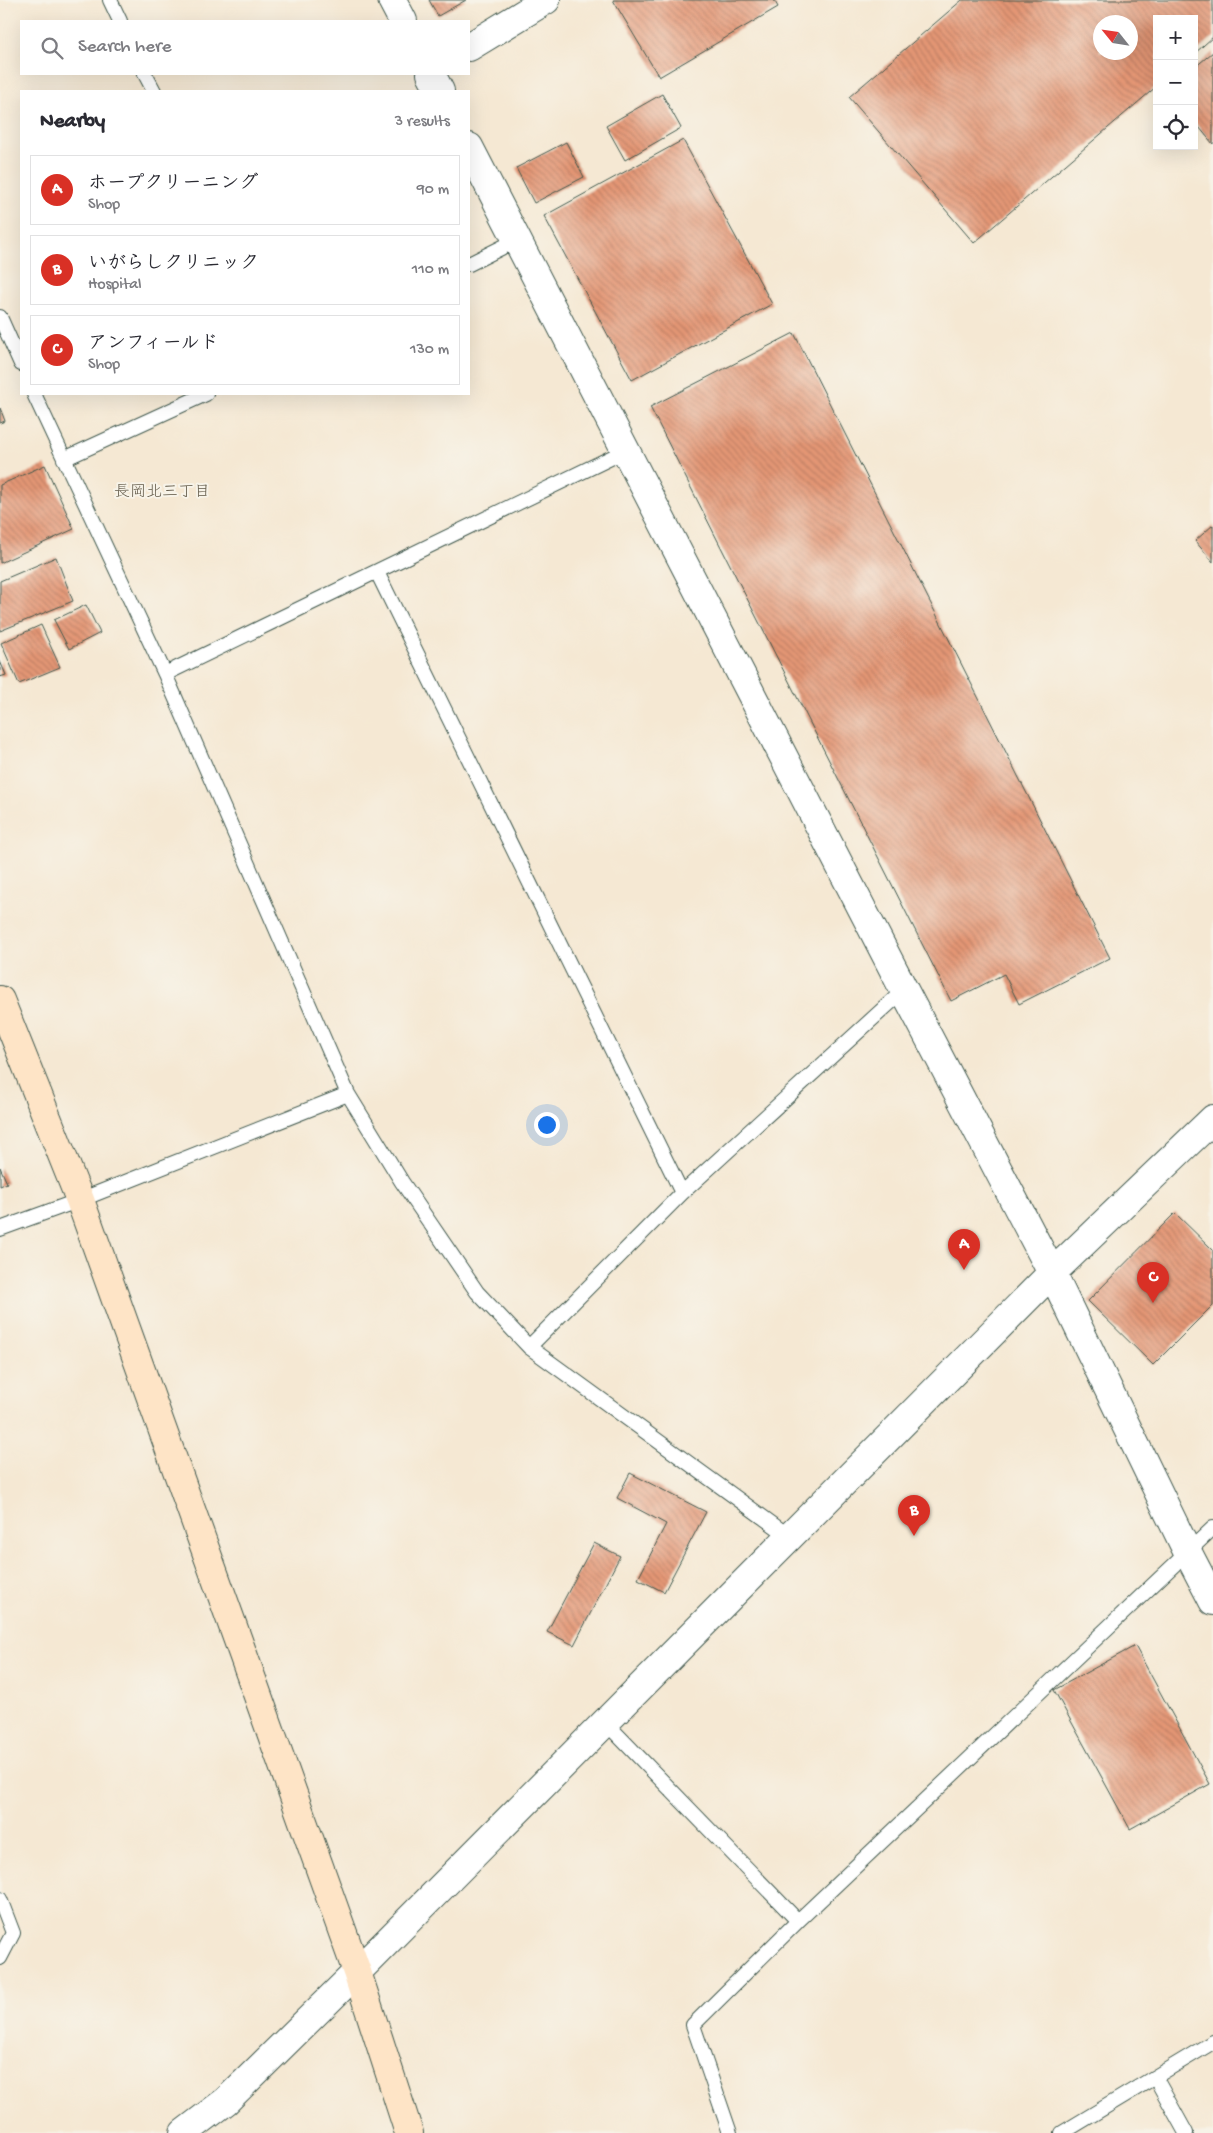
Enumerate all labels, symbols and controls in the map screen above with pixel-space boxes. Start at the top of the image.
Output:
north arrow [1093,15,1138,60]
map controls [1153,15,1198,150]
button: + [1153,15,1198,60]
search box [20,20,470,75]
icon: search [38,34,66,62]
text: Search here [78,36,172,59]
button: − [1153,60,1198,105]
button: locate [1153,105,1198,150]
text: Nearby [40,110,105,135]
text: 3 results [395,113,450,132]
text: ホープクリーニング [88,173,258,196]
text: A [52,181,62,200]
text: 90 m [417,181,449,200]
text: Shop [88,196,120,215]
text: いがらしクリニック [88,253,259,276]
text: B [53,261,61,280]
text: 110 m [412,261,449,280]
text: Hospital [88,276,142,295]
text: アンフィールド [88,333,219,356]
text: C [53,341,61,360]
text: 130 m [410,341,449,360]
text: Shop [88,356,120,375]
district label: 長岡北三丁目 [114,483,210,503]
your location [534,1112,560,1138]
pin: A [948,1229,980,1270]
pin: C [1137,1262,1169,1303]
pin: B [898,1495,930,1536]

